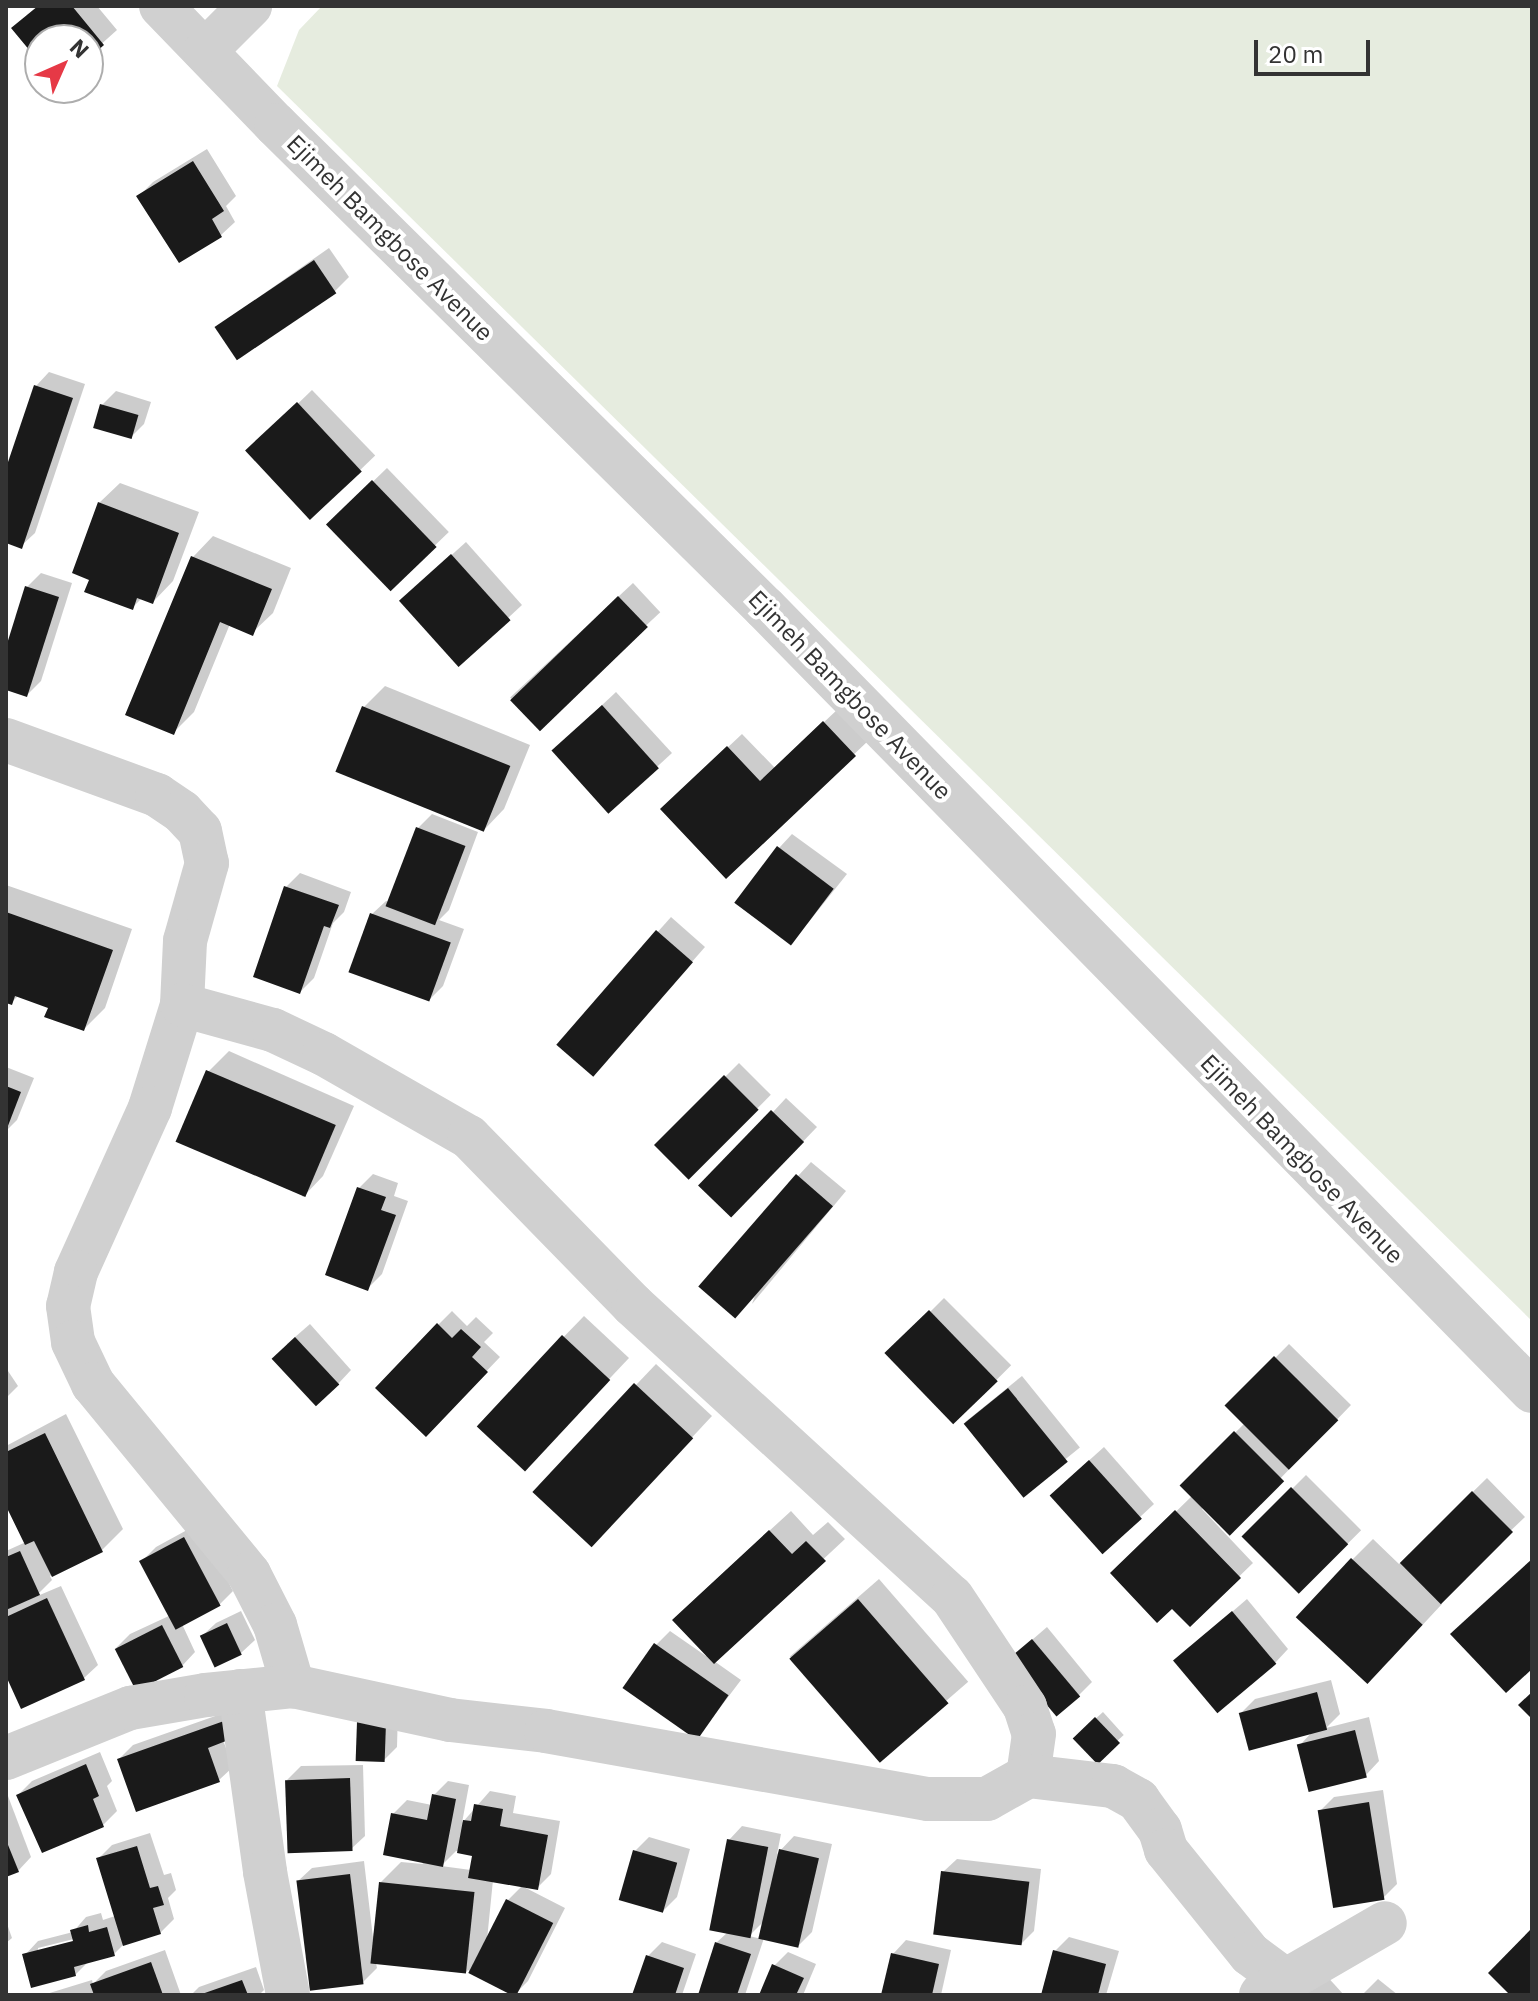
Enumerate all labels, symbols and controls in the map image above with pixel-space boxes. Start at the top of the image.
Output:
north arrow [24,24,104,104]
scale bar [1258,24,1374,74]
text: N [64,32,96,64]
text: 20 m [1268,38,1323,70]
street label: Ejimeh Bamgbose Avenue [281,129,499,347]
street label: Ejimeh Bamgbose Avenue [743,584,957,806]
street label: Ejimeh Bamgbose Avenue [1195,1048,1409,1270]

